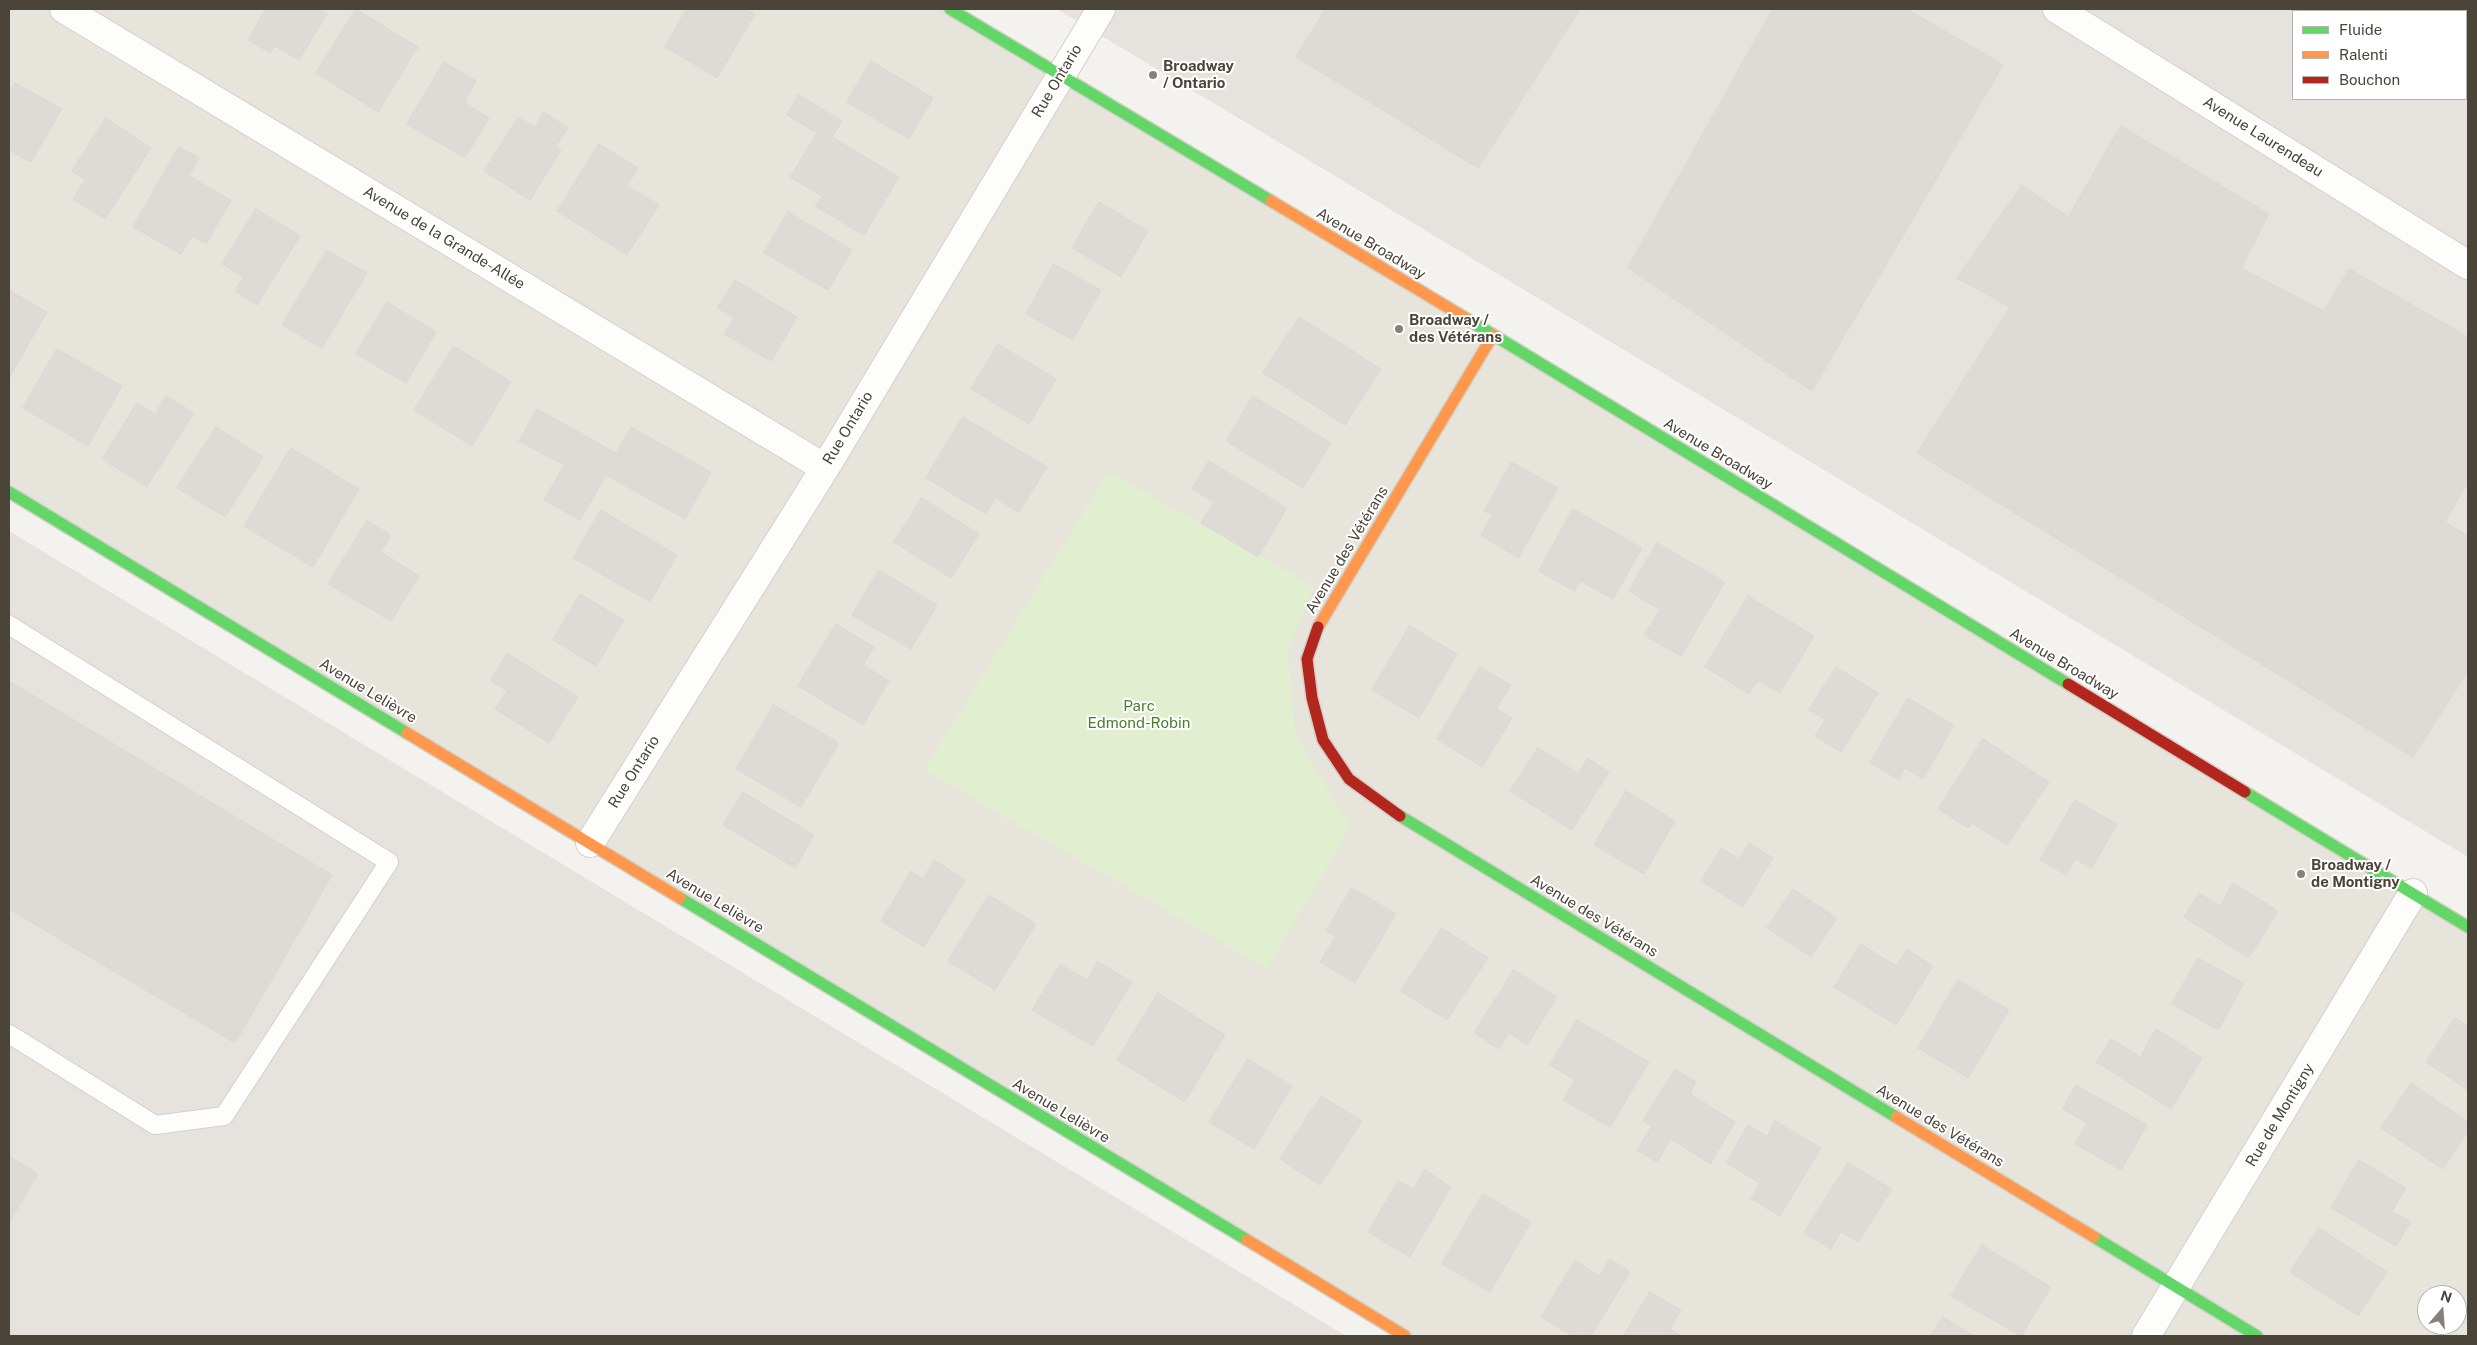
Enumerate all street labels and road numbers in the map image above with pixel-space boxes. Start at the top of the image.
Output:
street label: Rue Ontario [1028,41,1086,121]
street label: Avenue Laurendeau [2200,93,2326,181]
street label: Avenue de la Grande-Allée [360,183,528,293]
street label: Avenue Broadway [1313,204,1429,284]
street label: Rue Ontario [819,388,877,468]
street label: Avenue Broadway [1660,414,1776,494]
street label: Avenue des Vétérans [1302,483,1392,617]
street label: Avenue Broadway [2006,624,2122,704]
street label: Avenue Lelièvre [316,655,420,727]
street label: Rue Ontario [605,732,663,812]
street label: Avenue Lelièvre [663,865,767,937]
street label: Avenue des Vétérans [1527,871,1661,961]
street label: Rue de Montigny [2242,1060,2318,1170]
street label: Avenue Lelièvre [1009,1075,1113,1147]
street label: Avenue des Vétérans [1873,1081,2007,1171]

